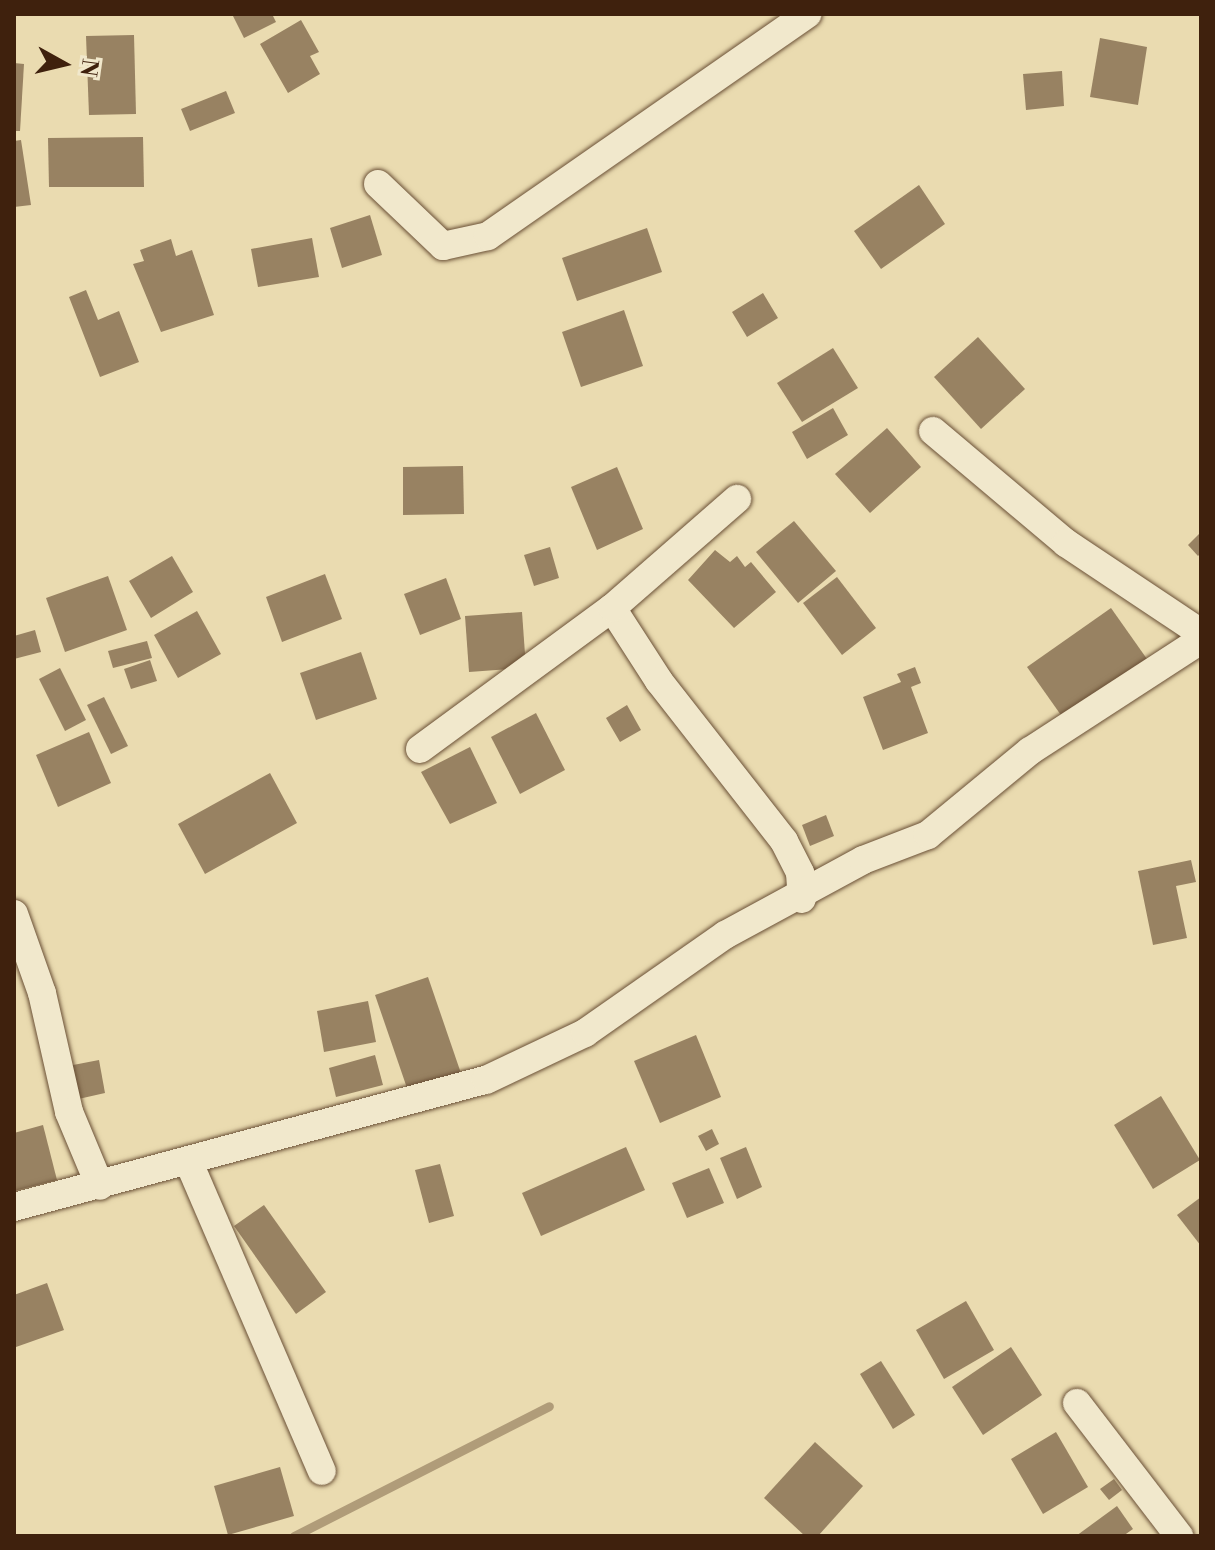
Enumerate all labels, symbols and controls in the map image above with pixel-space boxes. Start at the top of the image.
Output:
north arrow [24,24,104,104]
text: N [74,57,103,78]

